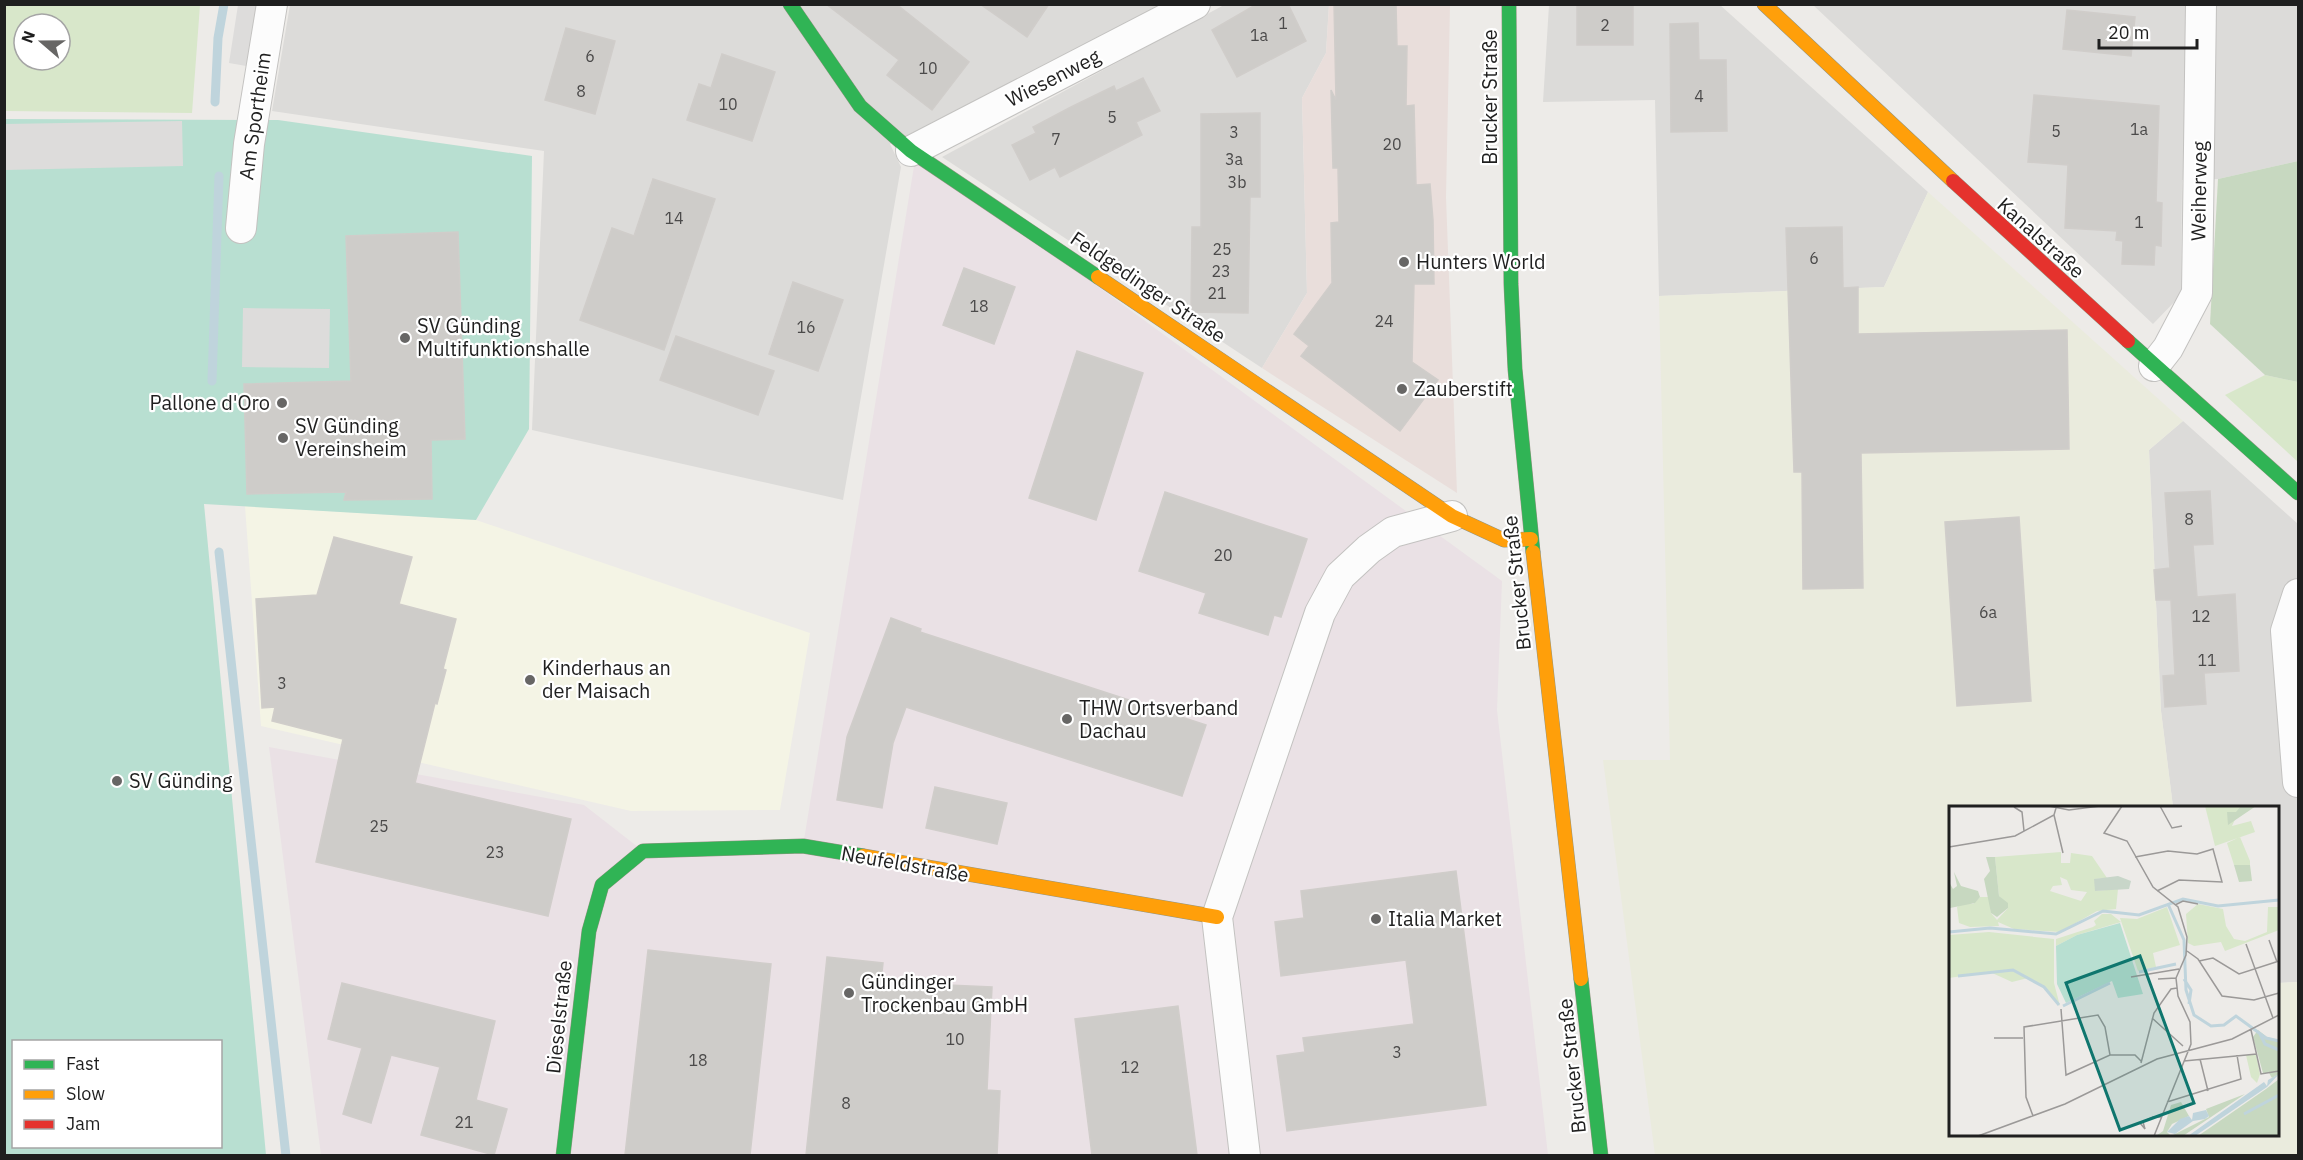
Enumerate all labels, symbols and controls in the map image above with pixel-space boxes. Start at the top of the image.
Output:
north arrow [12,12,72,72]
scale bar [2099,12,2196,50]
house number: 1 [1278,13,1288,33]
house number: 2 [1600,15,1610,35]
text: 20 m [2108,21,2150,44]
house number: 1a [1250,25,1269,45]
text: N [17,28,39,46]
street label: Brucker Straße [1476,29,1503,165]
street label: Wiesenweg [1001,42,1105,113]
house number: 6 [585,46,595,66]
street label: Am Sportheim [232,50,277,182]
house number: 10 [918,58,938,78]
house number: 8 [576,81,586,101]
house number: 4 [1694,86,1704,106]
house number: 10 [718,94,738,114]
house number: 5 [1107,107,1117,127]
house number: 1a [2130,119,2149,139]
house number: 5 [2051,121,2061,141]
house number: 3 [1229,122,1239,142]
house number: 7 [1051,129,1061,149]
house number: 20 [1382,134,1402,154]
street label: Weiherweg [2184,140,2213,241]
house number: 3a [1225,149,1244,169]
house number: 3b [1228,172,1246,192]
street label: Kanalstraße [1992,191,2091,284]
house number: 14 [664,208,684,228]
house number: 1 [2134,212,2144,232]
street label: Feldgedinger Straße [1065,225,1231,349]
house number: 25 [1212,239,1232,259]
place label: Hunters World [1416,248,1546,275]
house number: 6 [1809,248,1819,268]
marker: Hunters World [1397,255,1411,269]
house number: 23 [1211,261,1231,281]
house number: 21 [1207,283,1227,303]
house number: 18 [969,296,989,316]
house number: 24 [1374,311,1394,331]
place label: SV Günding Multifunktionshalle [417,312,590,362]
house number: 16 [796,317,816,337]
marker: SV Günding Multifunktionshalle [398,331,412,345]
place label: Zauberstift [1414,375,1513,402]
marker: Zauberstift [1395,382,1409,396]
place label: Pallone d'Oro [150,389,270,416]
marker: Pallone d'Oro [275,396,289,410]
place label: SV Günding Vereinsheim [295,412,407,462]
marker: SV Günding Vereinsheim [276,431,290,445]
house number: 8 [2184,509,2194,529]
street label: Brucker Straße [1496,514,1537,652]
house number: 20 [1213,545,1233,565]
house number: 6a [1979,602,1998,622]
house number: 12 [2191,606,2211,626]
house number: 11 [2197,650,2217,670]
place label: Kinderhaus an der Maisach [542,654,671,704]
house number: 3 [277,673,287,693]
marker: Kinderhaus an der Maisach [523,673,537,687]
place label: THW Ortsverband Dachau [1079,694,1238,744]
marker: THW Ortsverband Dachau [1060,712,1074,726]
place label: SV Günding [129,767,233,794]
marker: SV Günding [110,774,124,788]
inset map [1949,806,2279,1136]
house number: 25 [369,816,389,836]
street label: Neufeldstraße [839,839,971,888]
house number: 23 [485,842,505,862]
place label: Italia Market [1388,905,1502,932]
marker: Italia Market [1369,912,1383,926]
street label: Dieselstraße [539,959,578,1075]
place label: Gündinger Trockenbau GmbH [861,968,1028,1018]
marker: Gündinger Trockenbau GmbH [842,986,856,1000]
street label: Brucker Straße [1551,997,1592,1135]
house number: 10 [945,1029,965,1049]
legend [12,1040,222,1148]
house number: 3 [1392,1042,1402,1062]
house number: 18 [688,1050,708,1070]
text: Fast [66,1052,100,1075]
house number: 12 [1120,1057,1140,1077]
text: Slow [66,1082,105,1105]
house number: 8 [841,1093,851,1113]
text: Jam [66,1112,101,1135]
house number: 21 [454,1112,474,1132]

